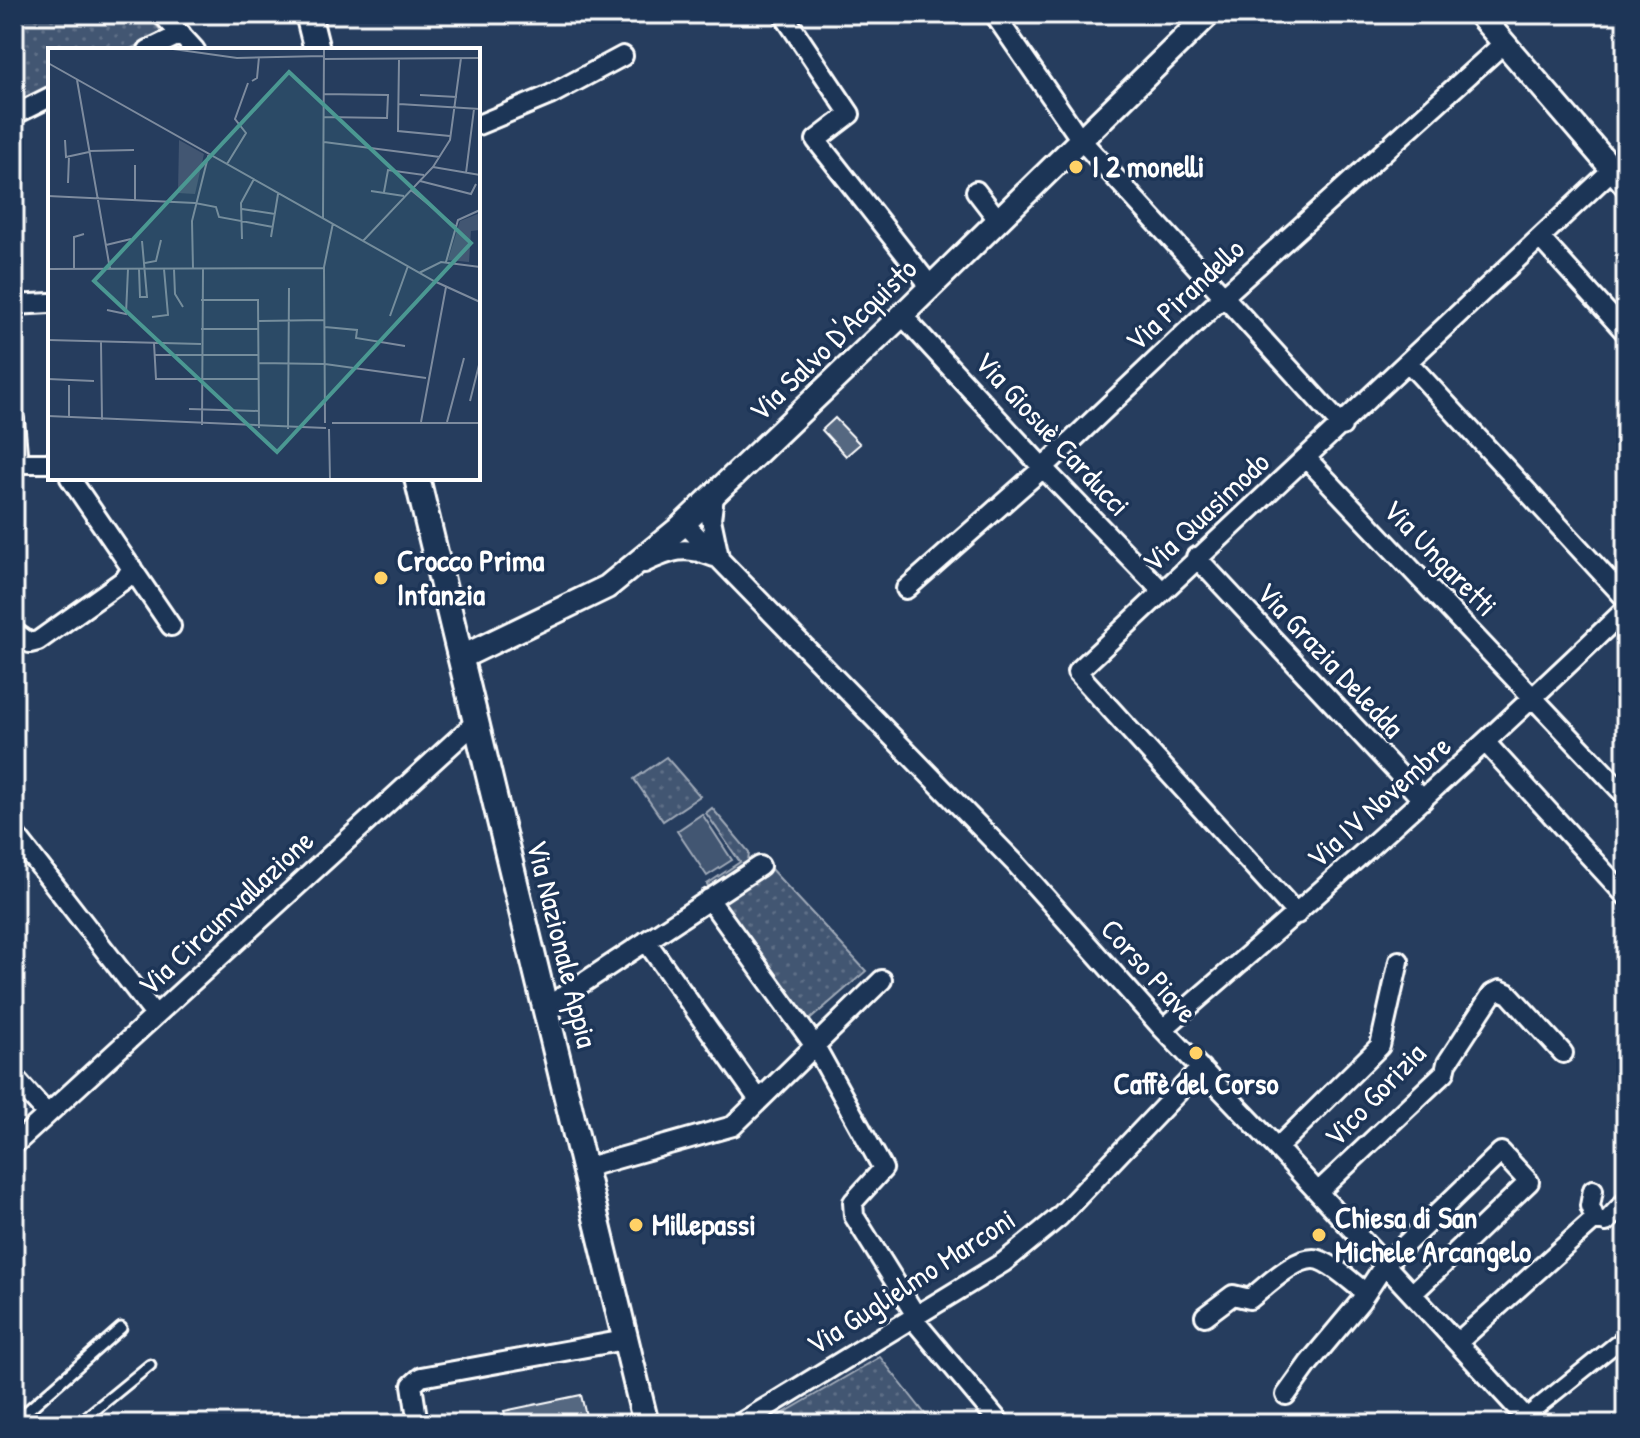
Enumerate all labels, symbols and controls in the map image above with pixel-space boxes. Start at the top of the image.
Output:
inset map [48,48,480,480]
place label: I 2 monelli [1092,146,1205,186]
marker: I 2 monelli [1067,158,1085,176]
street label: Via Pirandello [1116,229,1252,360]
street label: Via Salvo D'Acquisto [740,249,925,430]
street label: Via Giosuè Carducci [966,342,1139,524]
street label: Via Quasimodo [1133,442,1278,581]
street label: Via Ungaretti [1375,490,1507,625]
place label: Crocco Prima Infanzia [397,540,544,614]
marker: Crocco Prima Infanzia [372,569,390,587]
street label: Via Grazia Deledda [1248,573,1414,746]
street label: Via IV Novembre [1298,726,1459,877]
street label: Via Circumvallazione [129,820,322,1004]
street label: Via Nazionale Appia [518,836,608,1052]
street label: Corso Piave [1092,910,1207,1031]
street label: Vico Gorizia [1315,1033,1434,1155]
marker: Caffè del Corso [1187,1044,1205,1062]
place label: Caffè del Corso [1113,1063,1279,1103]
place label: Chiesa di San Michele Arcangelo [1335,1197,1531,1272]
street label: Via Guglielmo Marconi [798,1199,1022,1364]
place label: Millepassi [652,1204,756,1245]
marker: Millepassi [627,1216,645,1234]
marker: Chiesa di San Michele Arcangelo [1310,1226,1328,1244]

